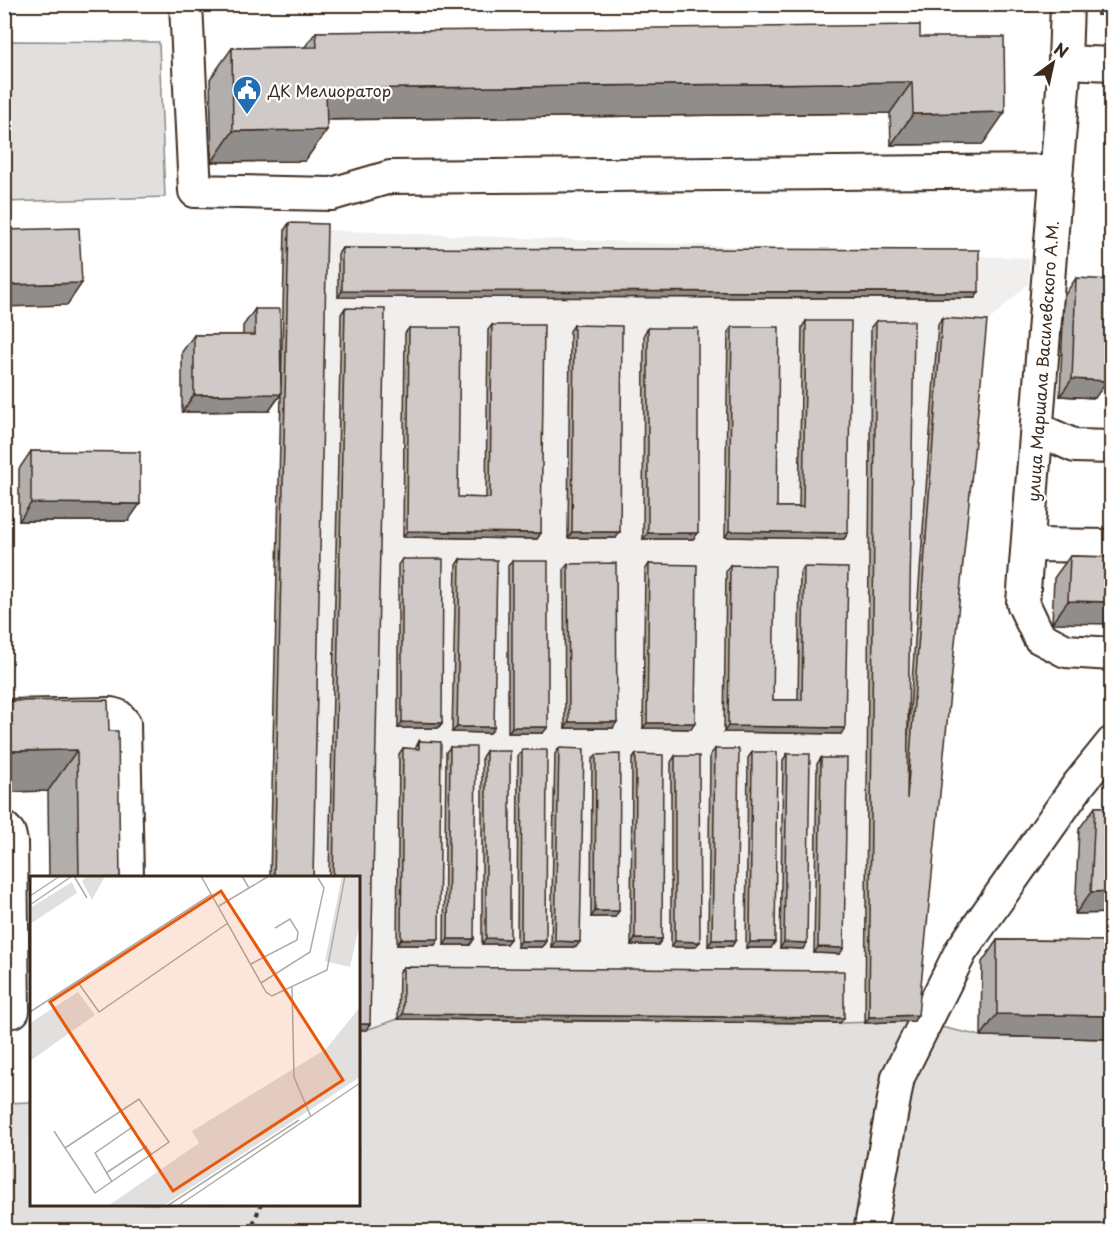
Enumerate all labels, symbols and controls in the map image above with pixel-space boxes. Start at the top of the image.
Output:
north arrow [1023,33,1083,93]
text: N [1050,36,1074,63]
public building icon: ДК Мелиоратор [231,74,263,116]
place label: ДК Мелиоратор [267,78,391,102]
street label: улица Маршала Василевского А.М. [1020,220,1064,502]
inset map [30,876,360,1206]

